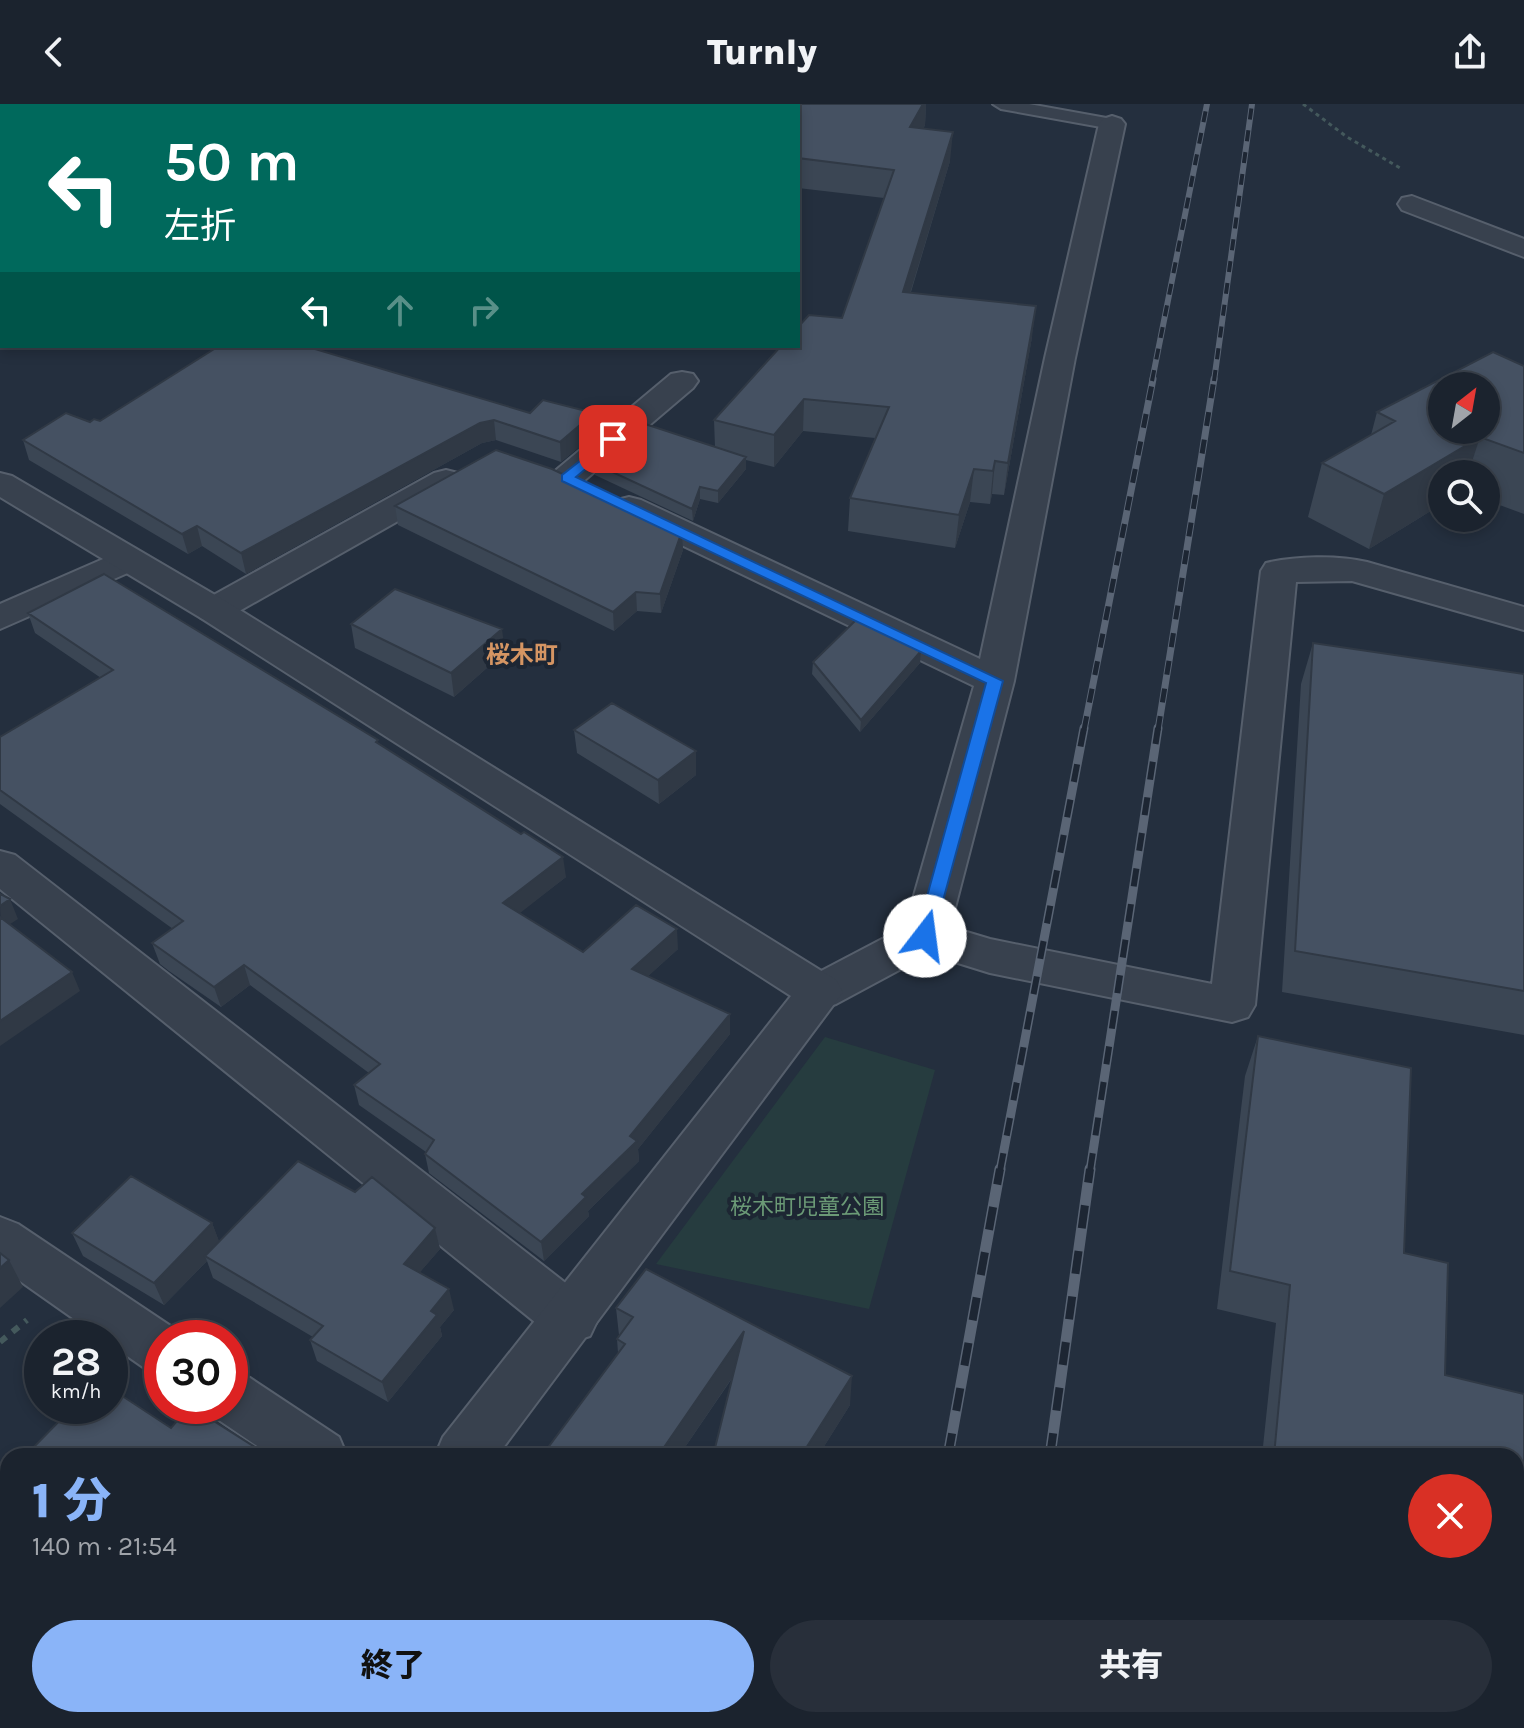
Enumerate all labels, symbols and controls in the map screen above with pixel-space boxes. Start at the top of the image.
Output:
icon: back [32,30,76,74]
icon: share [1448,30,1492,74]
text: Turnly [707,31,817,73]
text: 50 m [164,129,299,194]
icon: left [32,136,136,240]
text: 左折 [164,205,236,247]
icon: left [294,288,338,332]
icon: ahead [378,288,422,332]
icon: right [462,288,506,332]
north arrow [1428,372,1500,444]
map controls [1428,372,1500,532]
pin [579,405,647,473]
icon: arrive [591,417,635,461]
button: search [1428,460,1500,532]
district label: 桜木町 [486,641,558,669]
position arrow [883,894,967,978]
park label: 桜木町児童公園 [730,1194,884,1220]
speed limit sign: 30 [144,1320,248,1424]
text: 28 [51,1338,101,1385]
text: km/h [51,1380,101,1403]
text: 1 分 [32,1473,111,1529]
button: close [1408,1474,1492,1558]
text: 140 m · 21:54 [32,1531,177,1562]
button: 終了 [32,1620,754,1712]
button: 共有 [770,1620,1492,1712]

